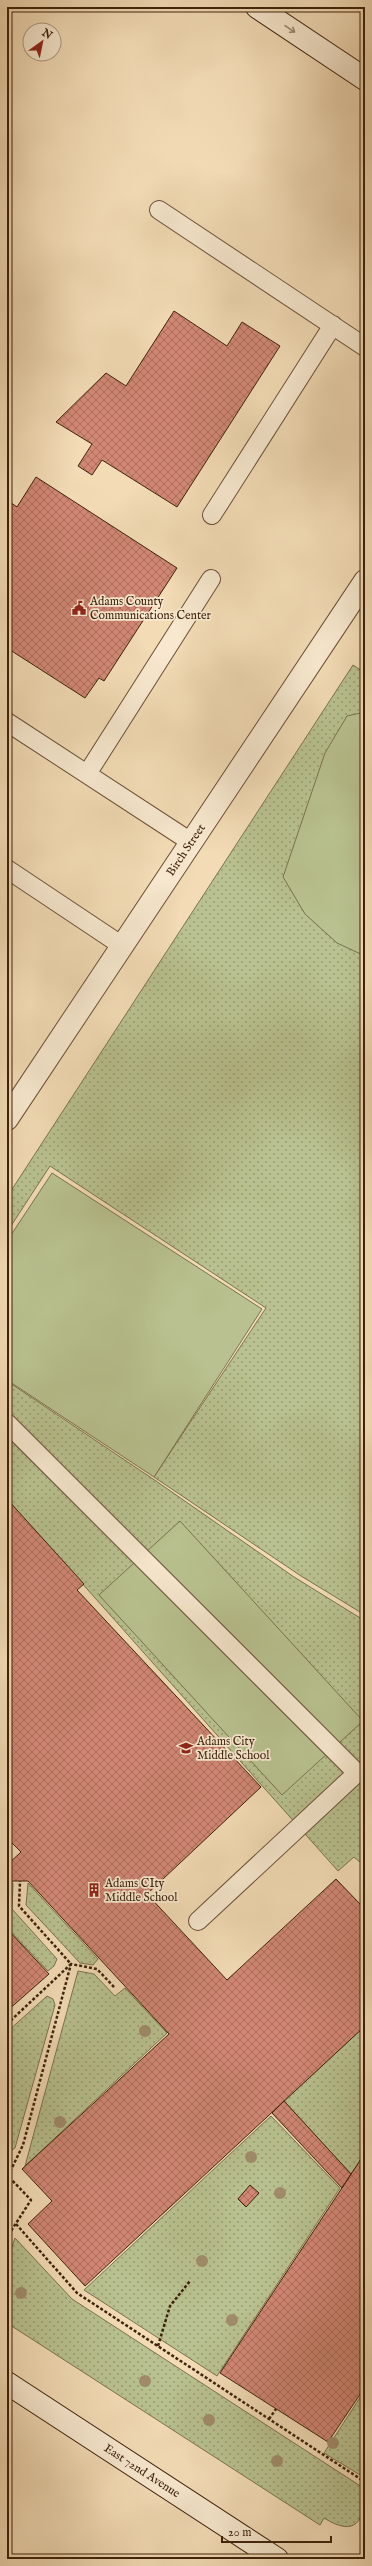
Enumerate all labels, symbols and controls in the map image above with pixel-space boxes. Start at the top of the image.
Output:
north arrow [22,22,62,62]
text: N [38,25,55,43]
one-way arrow [284,25,295,33]
place label: Adams County Communications Center [89,594,212,623]
public building icon: Adams County Communications Center [71,600,87,616]
street label: Birch Street [163,821,209,879]
place label: Adams City Middle School [196,1734,270,1763]
school or university icon: Adams City Middle School [178,1740,194,1756]
place label: Adams CIty Middle School [104,1876,178,1905]
building icon: Adams CIty Middle School [86,1882,102,1898]
street label: East 72nd Avenue [101,2441,183,2501]
scale bar [222,2518,331,2544]
text: 20 m [228,2525,251,2540]

